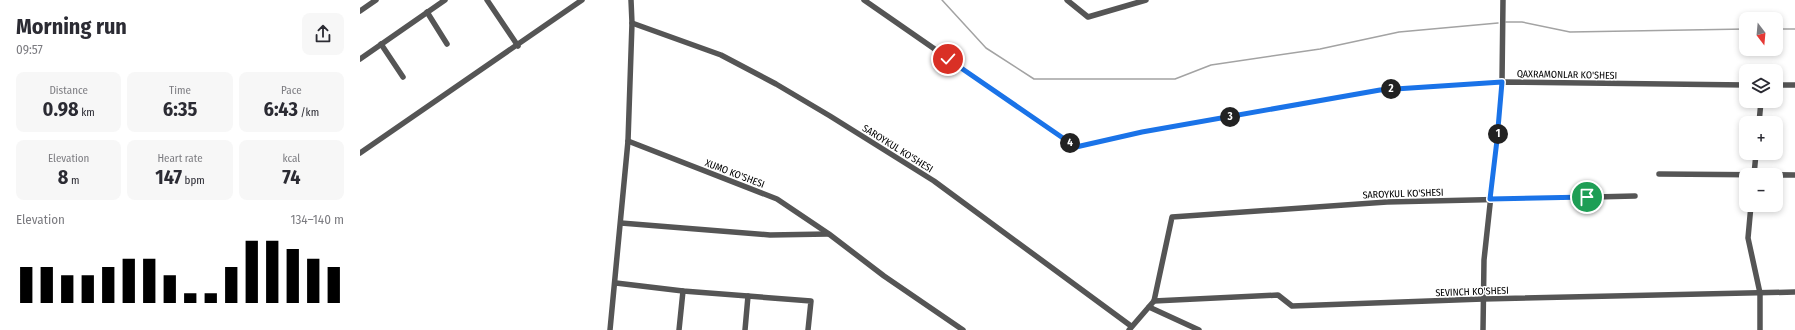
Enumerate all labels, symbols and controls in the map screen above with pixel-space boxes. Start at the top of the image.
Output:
north arrow [1739,12,1783,56]
map controls [1739,12,1783,212]
text: Morning run [16,13,127,40]
button: share [302,13,344,55]
text: 09:57 [16,42,43,57]
pin [931,42,965,76]
icon: check [937,48,959,70]
button: layers [1739,64,1783,108]
street label: QAXRAMONLAR KO'SHESI [1517,68,1617,82]
pin: 2 [1381,79,1401,99]
text: 2 [1388,82,1394,95]
text: Distance [49,84,88,97]
text: Time [169,84,191,97]
text: Pace [281,84,302,97]
text: 0.98 [43,97,79,121]
text: 6:35 [163,97,197,121]
text: 6:43 [263,97,298,121]
text: km [79,106,95,119]
text: /km [298,106,319,119]
pin: 3 [1220,107,1240,127]
text: 3 [1227,110,1233,123]
button: + [1739,116,1783,160]
street label: SAROYKUL KO'SHESI [860,122,935,175]
pin: 1 [1488,124,1508,144]
text: 1 [1496,127,1500,140]
pin: 4 [1060,133,1080,153]
text: 4 [1067,136,1073,149]
text: Elevation [48,152,89,165]
text: Heart rate [157,152,203,165]
text: kcal [282,152,300,165]
street label: XUMO KO'SHESI [703,157,766,191]
text: 8 [58,165,68,189]
text: 147 [155,165,182,189]
text: 74 [282,165,300,189]
button: − [1739,168,1783,212]
text: m [68,174,79,187]
text: bpm [182,174,205,187]
pin [1570,180,1604,214]
icon: arrive [1576,186,1598,208]
street label: SAROYKUL KO'SHESI [1362,187,1444,201]
text: Elevation [16,212,65,227]
text: 134–140 m [290,212,344,227]
street label: SEVINCH KO'SHESI [1435,285,1509,299]

